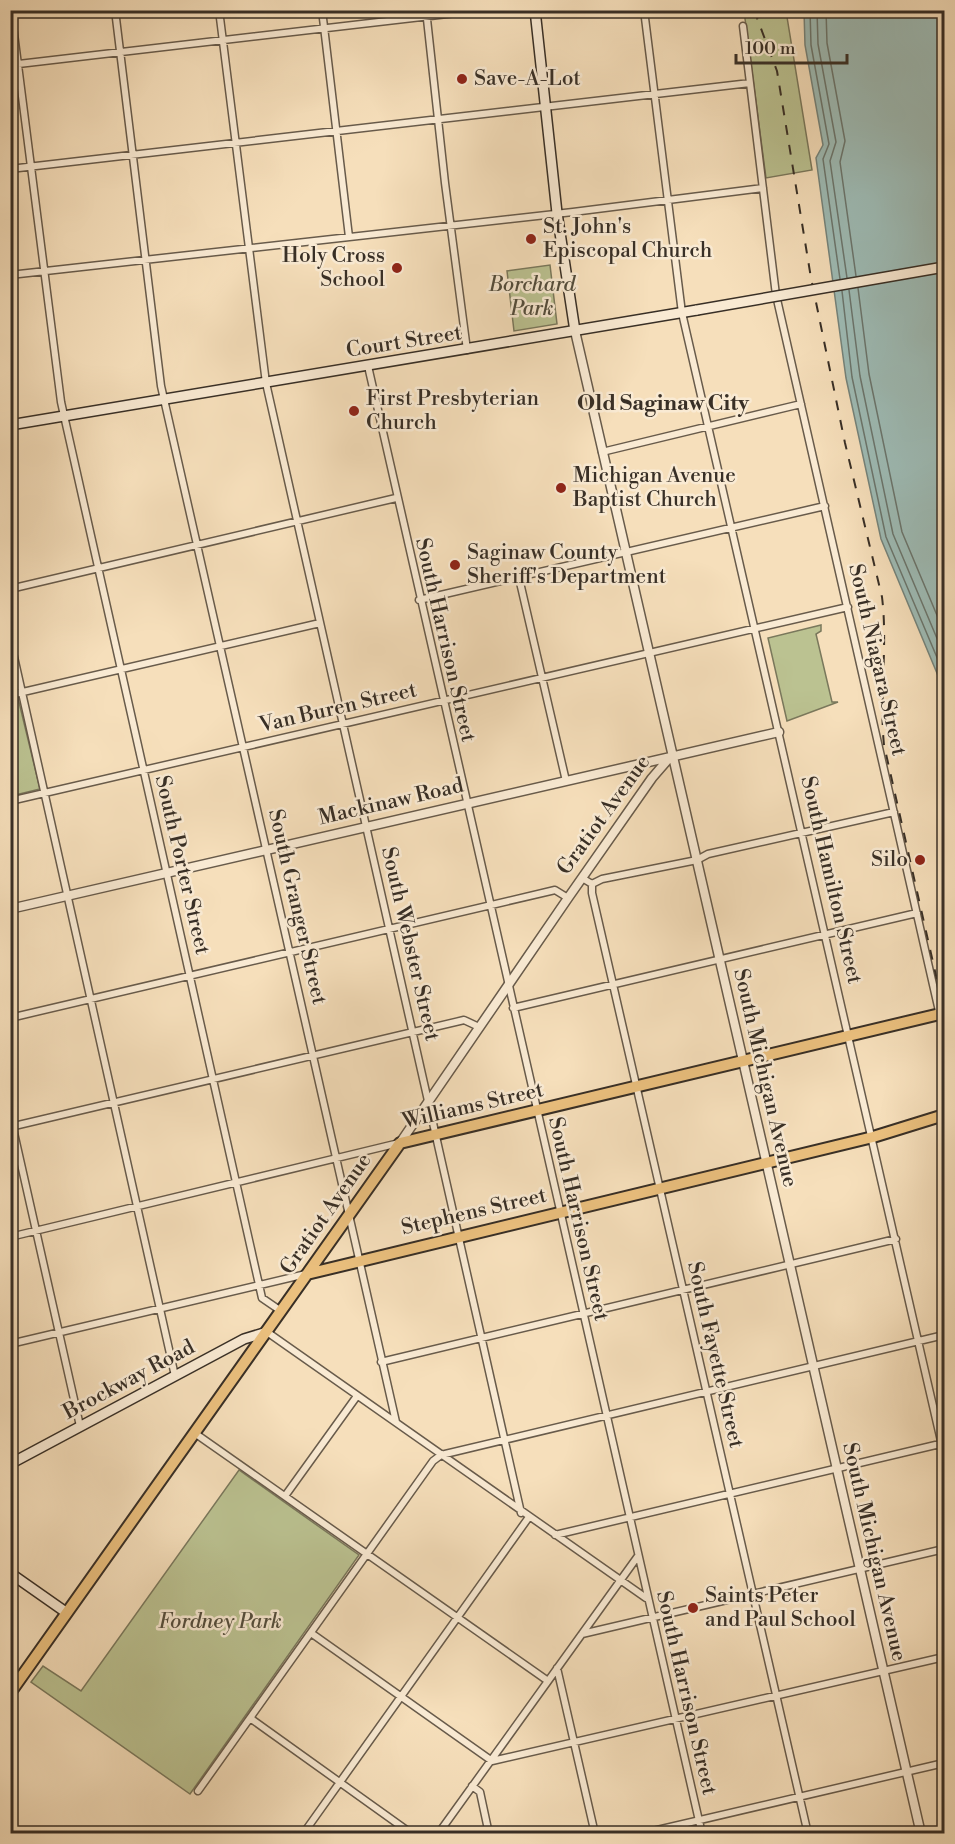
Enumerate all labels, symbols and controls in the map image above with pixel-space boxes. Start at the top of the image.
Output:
scale bar [736,27,847,65]
text: 100 m [745,37,796,60]
place label: Save-A-Lot [474,66,581,92]
marker: Save-A-Lot [455,72,469,86]
place label: St. John's Episcopal Church [543,214,713,264]
marker: St. John's Episcopal Church [524,232,538,246]
place label: Holy Cross School [282,243,385,293]
marker: Holy Cross School [390,261,404,275]
park label: Borchard Park [488,272,576,322]
street label: Court Street [344,320,464,364]
place label: First Presbyterian Church [366,386,540,436]
district label: Old Saginaw City [577,390,750,417]
marker: First Presbyterian Church [347,404,361,418]
place label: Michigan Avenue Baptist Church [572,463,736,513]
marker: Michigan Avenue Baptist Church [554,481,568,495]
street label: South Harrison Street [409,535,481,745]
place label: Saginaw County Sheriff's Department [467,540,667,590]
marker: Saginaw County Sheriff's Department [448,558,462,572]
street label: South Niagara Street [842,562,912,759]
street label: Van Buren Street [256,677,420,739]
street label: Gratiot Avenue [552,750,656,880]
street label: South Porter Street [149,773,215,958]
street label: Mackinaw Road [316,773,466,831]
street label: South Hamilton Street [794,774,868,987]
street label: South Granger Street [262,807,332,1008]
street label: South Webster Street [375,844,445,1044]
place label: Silo [871,847,908,873]
marker: Silo [913,853,927,867]
street label: South Michigan Avenue [727,966,803,1190]
street label: Williams Street [399,1077,547,1135]
street label: South Harrison Street [542,1114,614,1324]
street label: Gratiot Avenue [275,1148,377,1280]
street label: Stephens Street [399,1183,550,1241]
street label: South Fayette Street [681,1259,749,1451]
street label: Brockway Road [58,1334,199,1426]
street label: South Michigan Avenue [836,1440,912,1664]
place label: Saints Peter and Paul School [705,1583,856,1633]
street label: South Harrison Street [650,1588,722,1798]
marker: Saints Peter and Paul School [686,1601,700,1615]
park label: Fordney Park [158,1609,282,1635]

